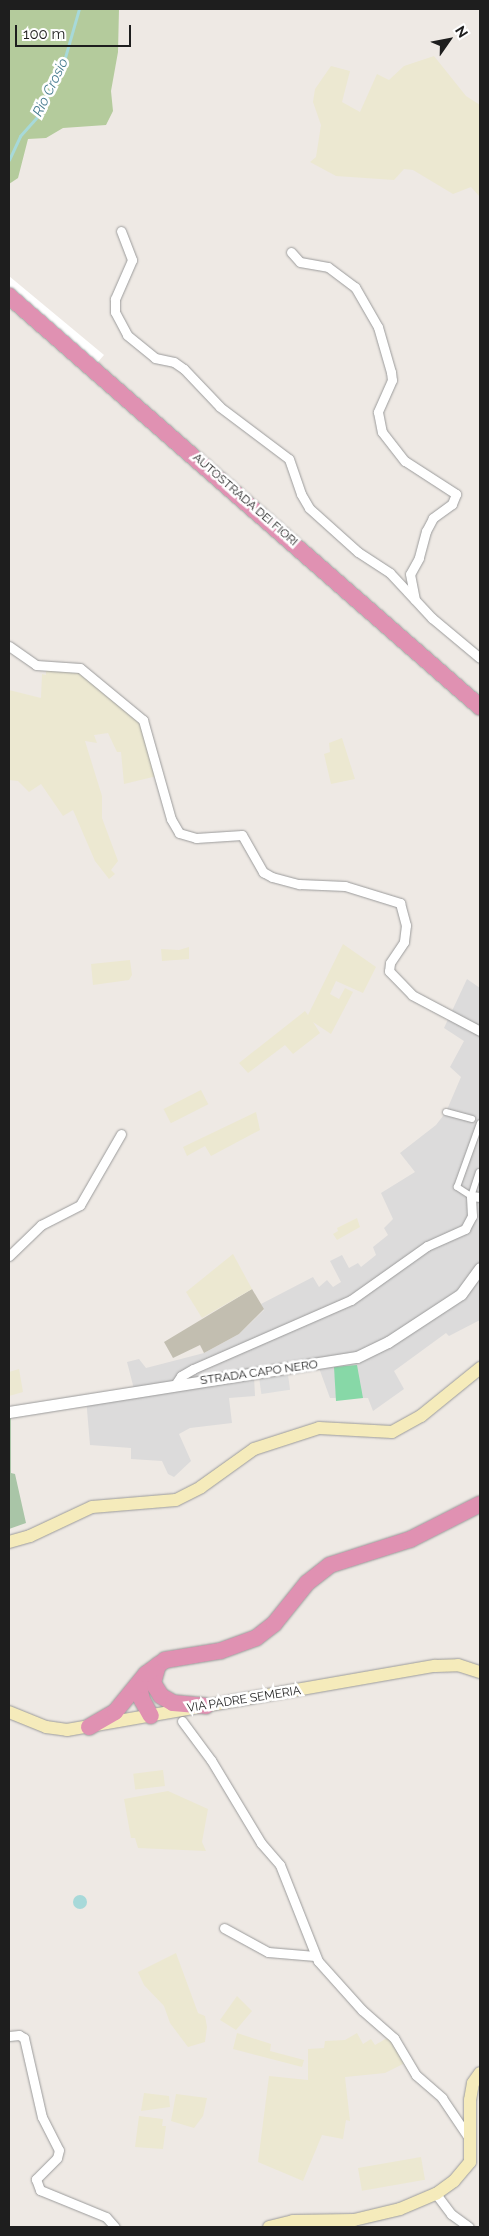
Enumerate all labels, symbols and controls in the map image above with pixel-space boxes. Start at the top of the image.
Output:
scale bar [18,15,134,47]
north arrow [424,15,474,65]
text: N [452,23,471,41]
text: 100 m [23,25,65,43]
water label: Rio Crosio [29,55,71,119]
street label: AUTOSTRADA DEI FIORI [189,450,301,550]
street label: STRADA CAPO NERO [199,1358,319,1388]
street label: VIA PADRE SEMERIA [186,1684,302,1716]

